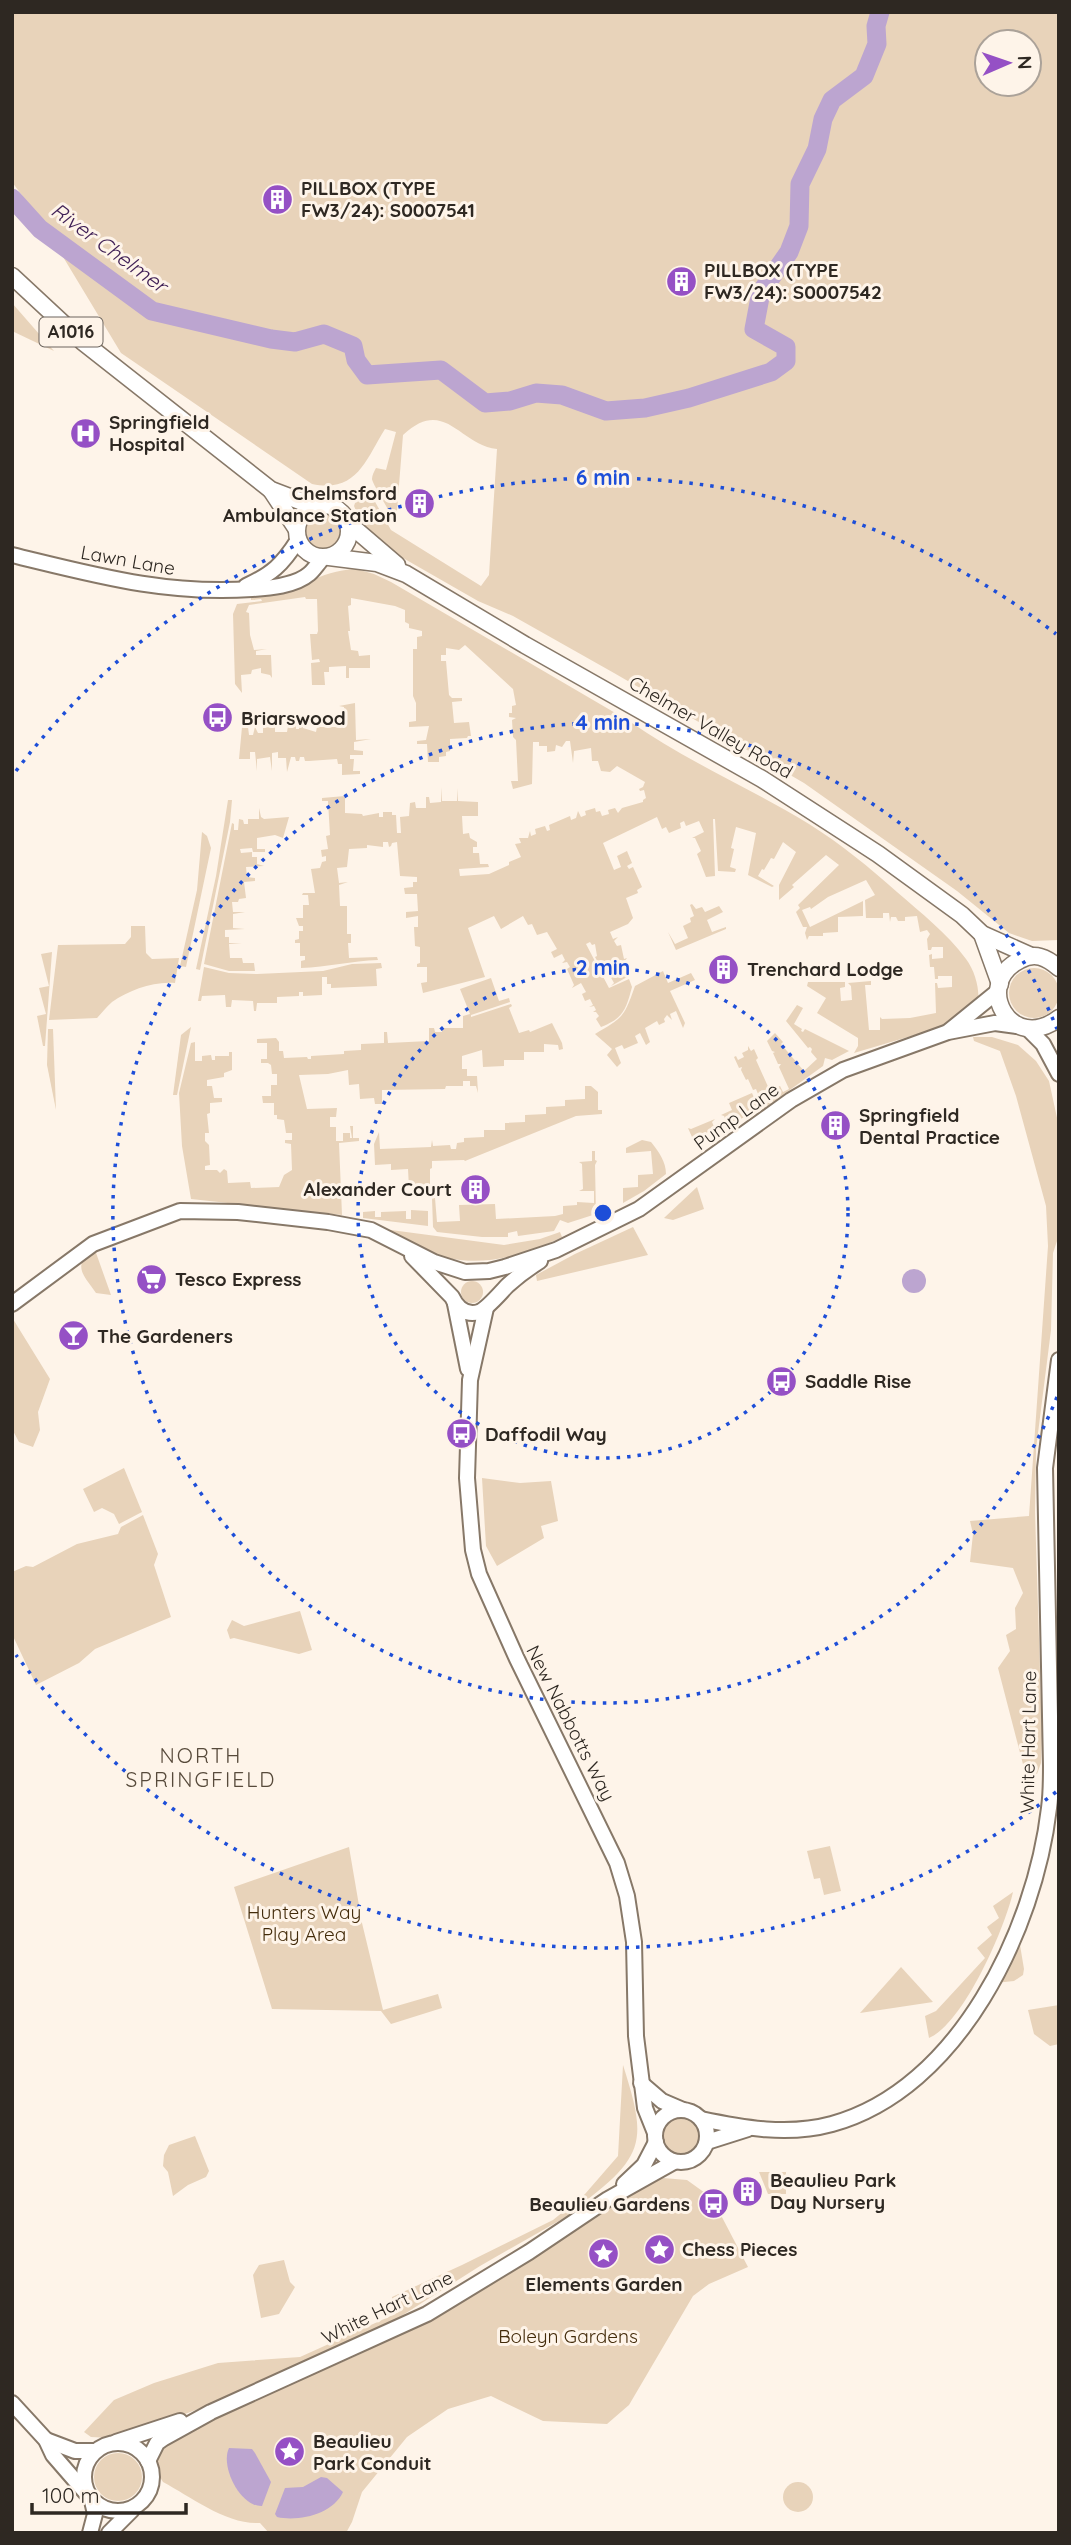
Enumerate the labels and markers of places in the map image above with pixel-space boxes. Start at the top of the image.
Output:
place label: PILLBOX (TYPE FW3/24): S0007541 [301,176,475,222]
building icon: PILLBOX (TYPE FW3/24): S0007541 [261,182,295,216]
place label: PILLBOX (TYPE FW3/24): S0007542 [704,258,882,304]
building icon: PILLBOX (TYPE FW3/24): S0007542 [664,264,698,298]
place label: Springfield Hospital [109,410,209,456]
hospital icon: Springfield Hospital [69,416,103,450]
place label: Chelmsford Ambulance Station [223,481,397,527]
building icon: Chelmsford Ambulance Station [403,487,437,521]
bus stop icon: Briarswood [201,701,235,735]
place label: Briarswood [241,706,346,730]
building icon: Trenchard Lodge [707,952,741,986]
place label: Trenchard Lodge [747,957,904,981]
place label: Springfield Dental Practice [859,1103,1000,1149]
building icon: Springfield Dental Practice [819,1109,853,1143]
building icon: Alexander Court [458,1172,492,1206]
place label: Alexander Court [304,1177,452,1201]
centre of rings [591,1201,615,1225]
supermarket icon: Tesco Express [135,1262,169,1296]
place label: Tesco Express [175,1267,301,1291]
bar icon: The Gardeners [57,1319,91,1353]
place label: The Gardeners [97,1324,233,1348]
bus stop icon: Saddle Rise [765,1364,799,1398]
place label: Saddle Rise [805,1369,912,1393]
bus stop icon: Daffodil Way [445,1417,479,1451]
place label: Daffodil Way [485,1422,607,1446]
place label: Beaulieu Park Day Nursery [770,2168,896,2214]
building icon: Beaulieu Park Day Nursery [730,2174,764,2208]
bus stop icon: Beaulieu Gardens [696,2187,730,2221]
place label: Beaulieu Gardens [529,2192,690,2216]
place icon: Chess Pieces [642,2232,676,2266]
place icon: Elements Garden [587,2236,621,2270]
place label: Chess Pieces [682,2237,797,2261]
place label: Elements Garden [525,2272,683,2296]
place label: Beaulieu Park Conduit [313,2429,431,2475]
place icon: Beaulieu Park Conduit [273,2435,307,2469]

